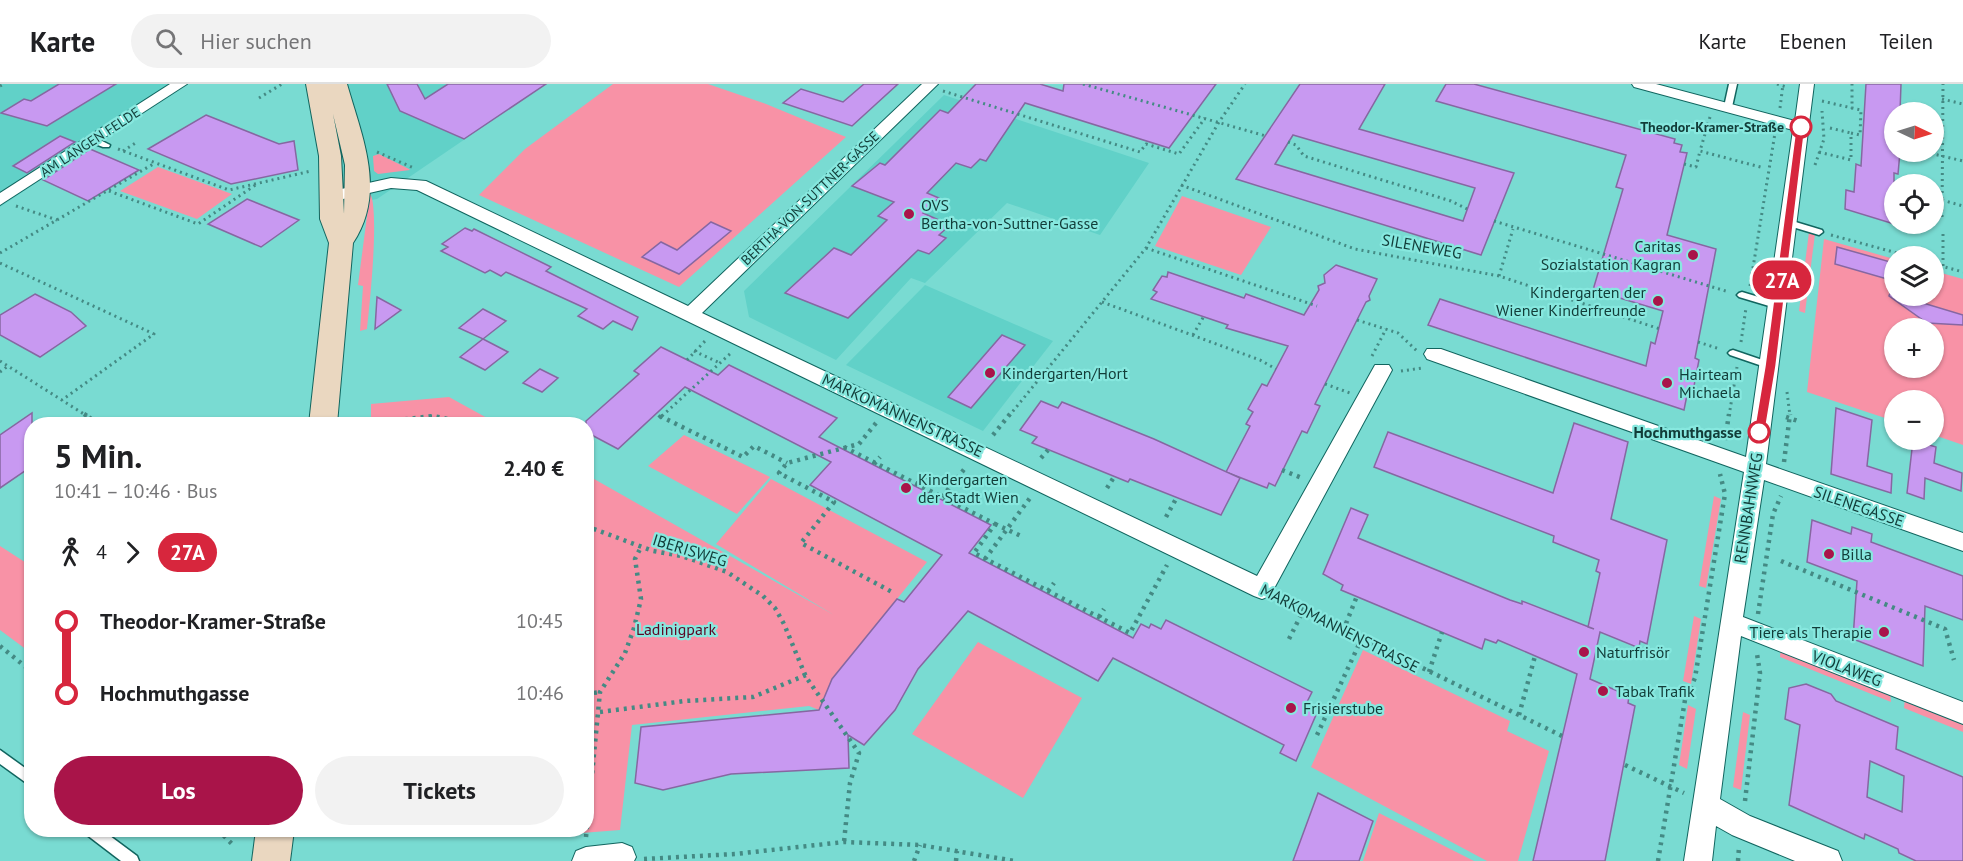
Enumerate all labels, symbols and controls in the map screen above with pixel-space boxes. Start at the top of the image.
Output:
search box [131,14,551,68]
text: Karte [30,23,95,60]
icon: search [152,25,185,58]
text: Hier suchen [200,27,312,55]
text: Karte [1699,28,1747,55]
text: Ebenen [1780,28,1846,55]
text: Teilen [1879,28,1933,55]
north arrow [1884,102,1944,162]
map controls [1884,102,1944,450]
street label: AM LANGEN FELDE [37,103,143,181]
marker: Theodor-Kramer-Straße [1790,116,1812,138]
place label: Theodor-Kramer-Straße [1640,118,1784,136]
street label: BERTHA-VON-SUTTNER-GASSE [737,127,883,269]
button: locate [1884,174,1944,234]
place label: OVS Bertha-von-Suttner-Gasse [921,195,1098,233]
marker: OVS Bertha-von-Suttner-Gasse [902,207,916,221]
street label: SILENEWEG [1380,229,1464,263]
place label: Caritas Sozialstation Kagran [1541,236,1681,274]
button: layers [1884,246,1944,306]
marker: Caritas Sozialstation Kagran [1686,248,1700,262]
line badge: 27A [1748,260,1816,300]
text: 27A [1764,267,1800,294]
place label: Kindergarten der Wiener Kinderfreunde [1496,282,1647,320]
marker: Kindergarten der Wiener Kinderfreunde [1651,294,1665,308]
button: + [1884,318,1944,378]
place label: Kindergarten/Hort [1002,363,1128,383]
place label: Hairteam Michaela [1679,364,1742,402]
marker: Kindergarten/Hort [983,366,997,380]
street label: MARKOMANNENSTRASSE [819,369,987,461]
marker: Hairteam Michaela [1660,376,1674,390]
button: − [1884,390,1944,450]
marker: Hochmuthgasse [1748,421,1770,443]
place label: Hochmuthgasse [1633,422,1742,442]
text: 5 Min. [54,434,142,477]
street label: RENNBAHNWEG [1729,451,1767,565]
text: 2.40 € [503,454,564,482]
place label: Kindergarten der Stadt Wien [918,469,1019,507]
text: 10:41 – 10:46 · Bus [54,478,218,504]
marker: Kindergarten der Stadt Wien [899,481,913,495]
street label: SILENEGASSE [1811,481,1907,531]
street label: IBERISWEG [650,529,730,571]
icon: walk [54,536,87,569]
icon: forward [116,536,149,569]
text: 4 [96,539,107,565]
text: 27A [170,539,205,566]
place label: Billa [1841,544,1872,564]
marker: Billa [1822,547,1836,561]
street label: MARKOMANNENSTRASSE [1257,579,1423,677]
text: Theodor-Kramer-Straße [100,607,326,635]
text: 10:45 [516,608,564,634]
park label: Ladinigpark [636,619,716,639]
place label: Tiere als Therapie [1750,622,1872,642]
marker: Tiere als Therapie [1877,625,1891,639]
place label: Naturfrisör [1596,642,1670,662]
marker: Naturfrisör [1577,645,1591,659]
street label: VIOLAWEG [1808,645,1885,691]
text: Hochmuthgasse [100,679,249,707]
text: 10:46 [516,680,564,706]
place label: Tabak Trafik [1615,681,1695,701]
marker: Tabak Trafik [1596,684,1610,698]
place label: Frisierstube [1303,698,1383,718]
marker: Frisierstube [1284,701,1298,715]
button: Los [54,756,303,825]
button: Tickets [315,756,564,825]

